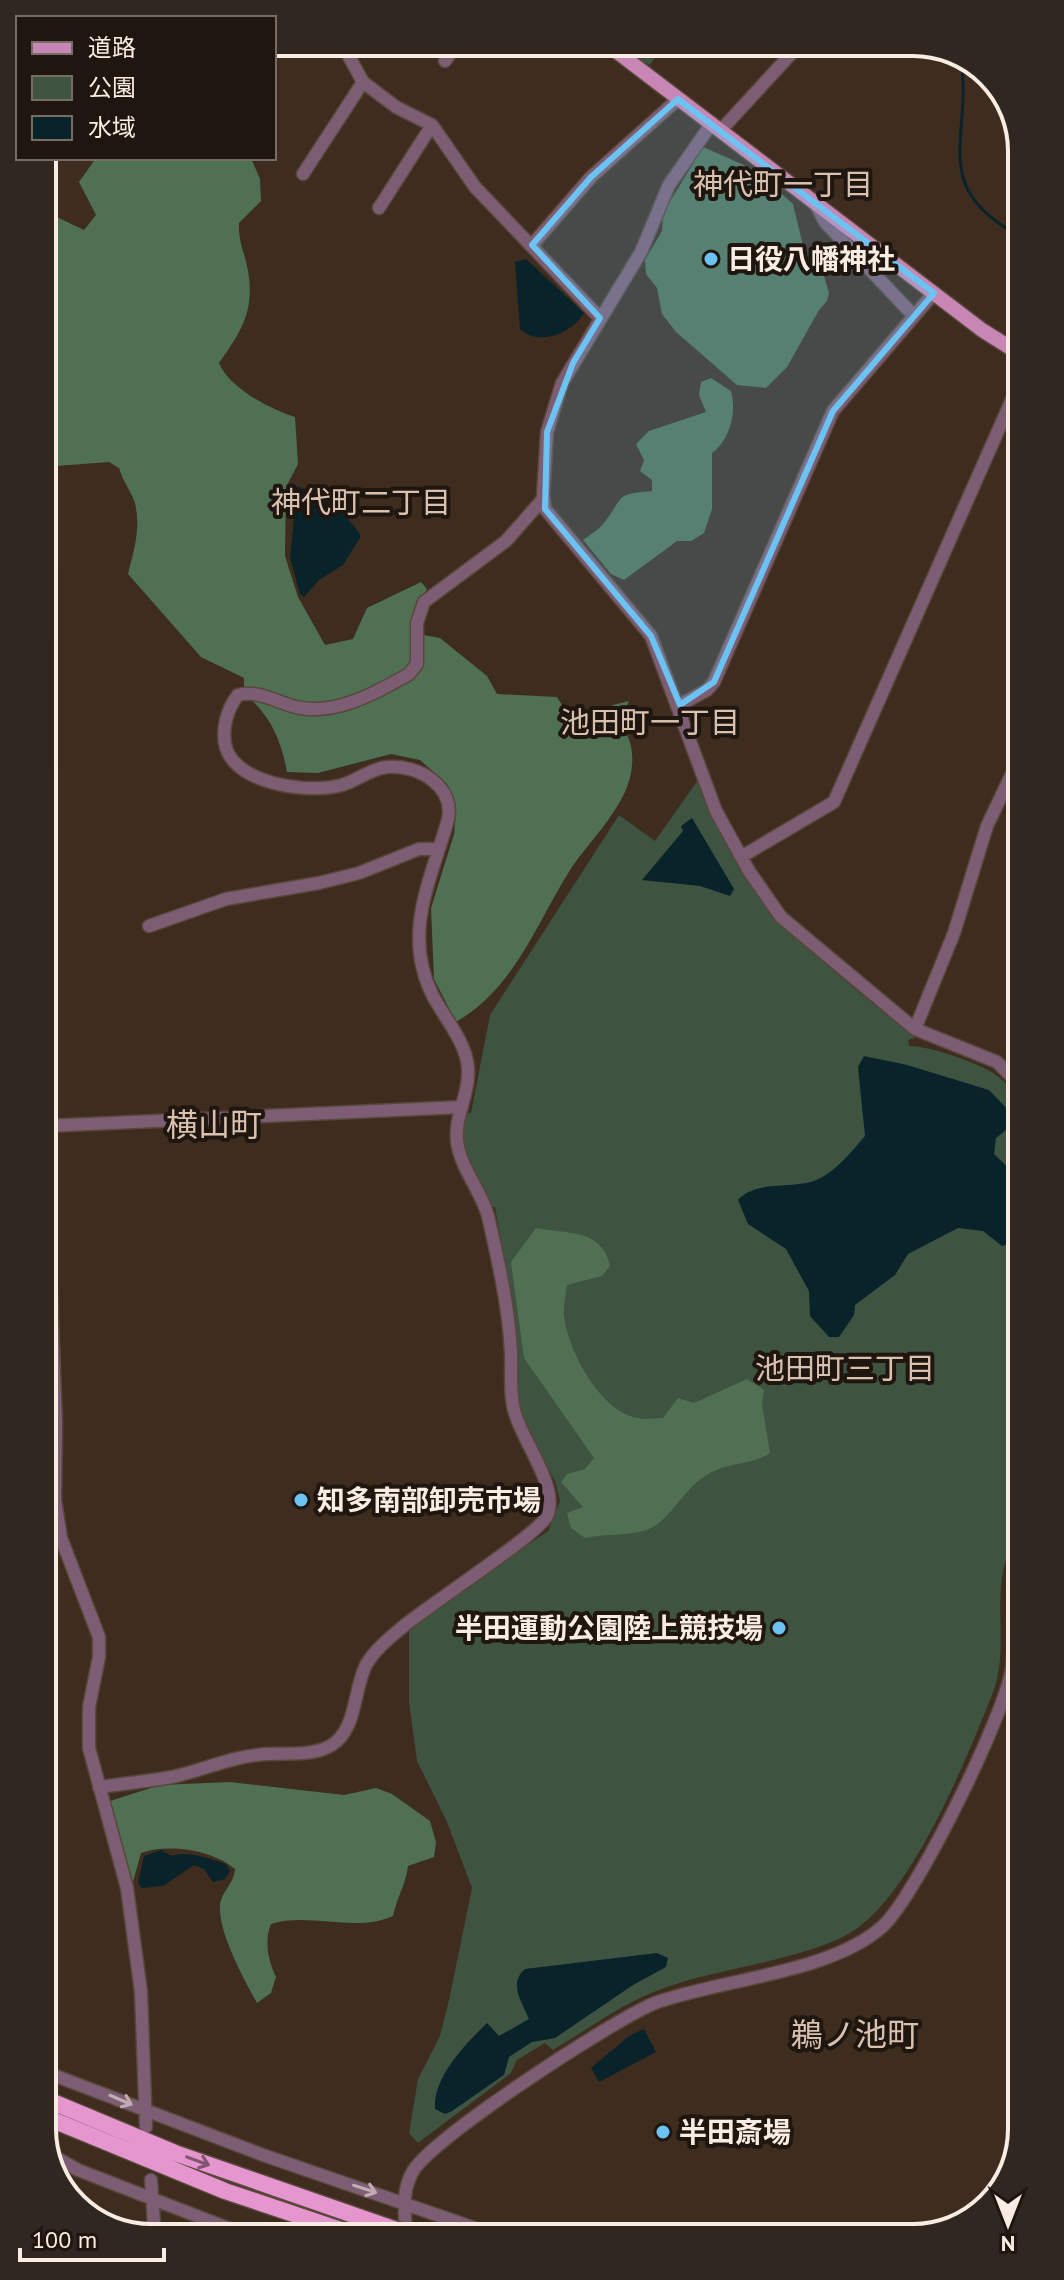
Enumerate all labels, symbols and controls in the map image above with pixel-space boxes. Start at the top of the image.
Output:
legend [16,16,276,160]
text: 道路 [88,32,136,63]
text: 公園 [88,72,136,103]
text: 水域 [88,112,136,143]
district label: 神代町一丁目 [693,164,873,203]
place label: 日役八幡神社 [727,240,895,277]
marker: 日役八幡神社 [702,250,720,268]
district label: 神代町二丁目 [271,482,451,521]
district label: 池田町一丁目 [560,702,740,741]
district label: 横山町 [166,1103,262,1145]
district label: 池田町三丁目 [755,1348,935,1387]
place label: 知多南部卸売市場 [317,1481,541,1518]
marker: 知多南部卸売市場 [292,1491,310,1509]
place label: 半田運動公園陸上競技場 [455,1609,763,1646]
marker: 半田運動公園陸上競技場 [770,1619,788,1637]
district label: 鵜ノ池町 [791,2013,919,2055]
one-way arrow [108,2094,133,2108]
place label: 半田斎場 [679,2113,791,2150]
marker: 半田斎場 [654,2123,672,2141]
one-way arrow [185,2155,209,2169]
one-way arrow [352,2183,377,2198]
north arrow [968,2184,1048,2264]
scale bar [20,2212,164,2262]
text: 100 m [32,2224,97,2255]
text: N [1001,2230,1015,2258]

